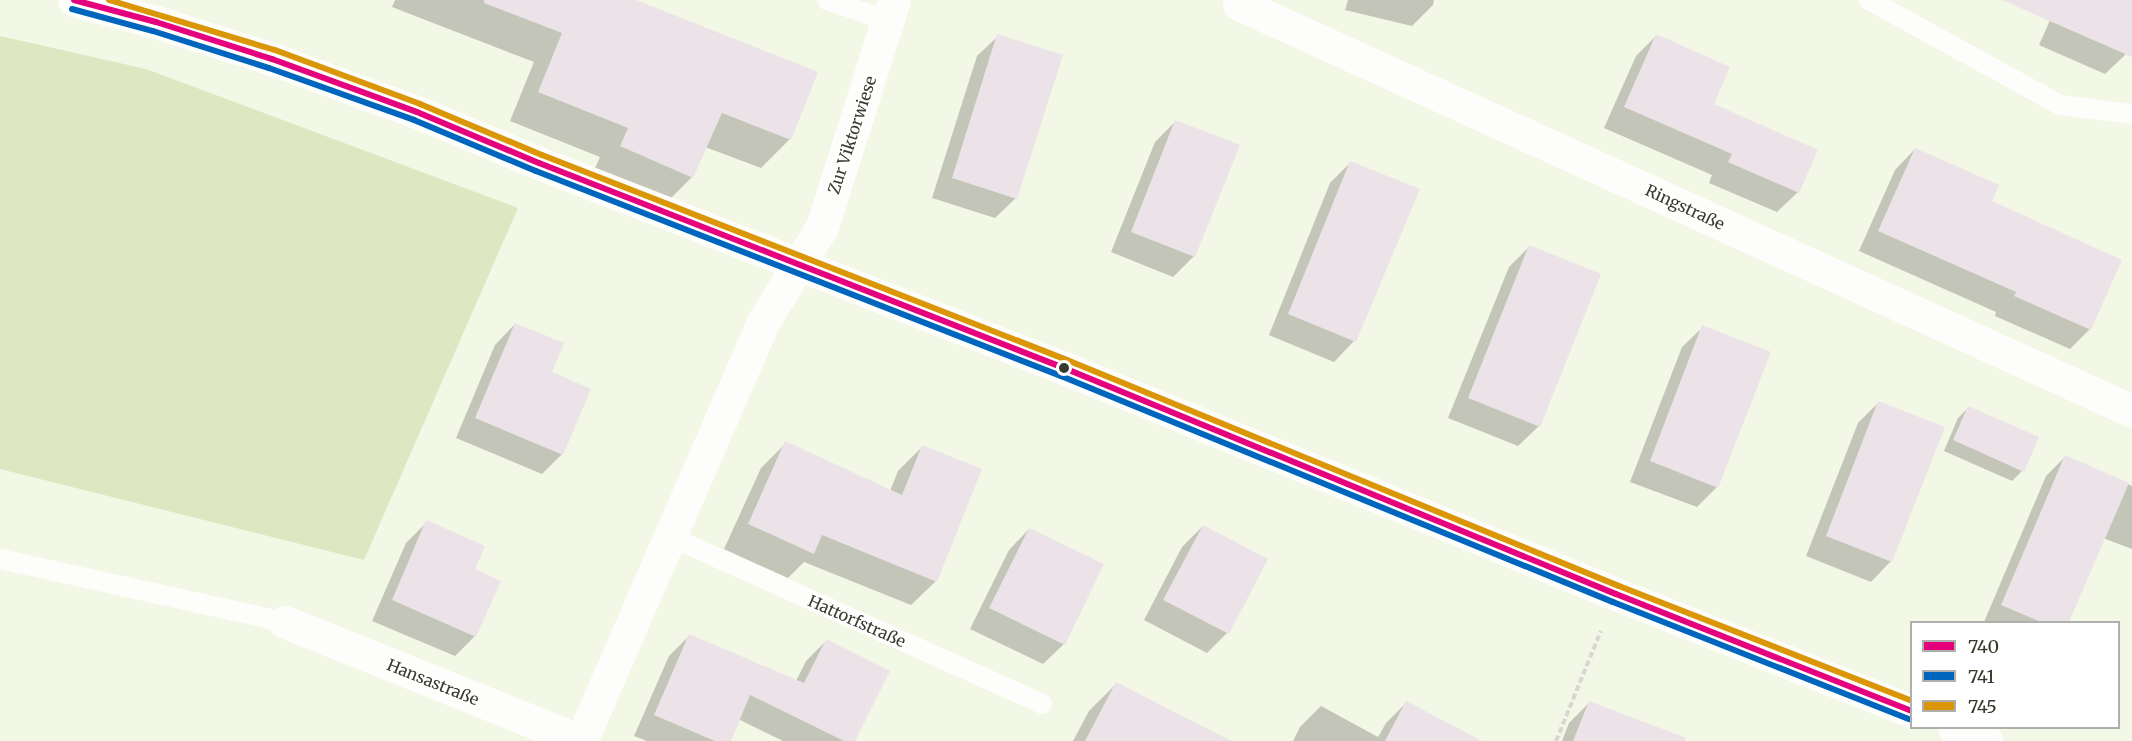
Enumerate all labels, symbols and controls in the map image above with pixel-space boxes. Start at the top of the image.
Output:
street label: Zur Viktorwiese [824,74,880,196]
street label: Ringstraße [1642,180,1728,234]
unlabelled marker [1058,362,1070,374]
street label: Hattorfstraße [805,591,909,651]
legend [1910,621,2120,729]
text: 740 [1968,635,1999,658]
street label: Hansastraße [384,655,482,709]
text: 741 [1968,665,1995,688]
text: 745 [1968,695,1997,718]

